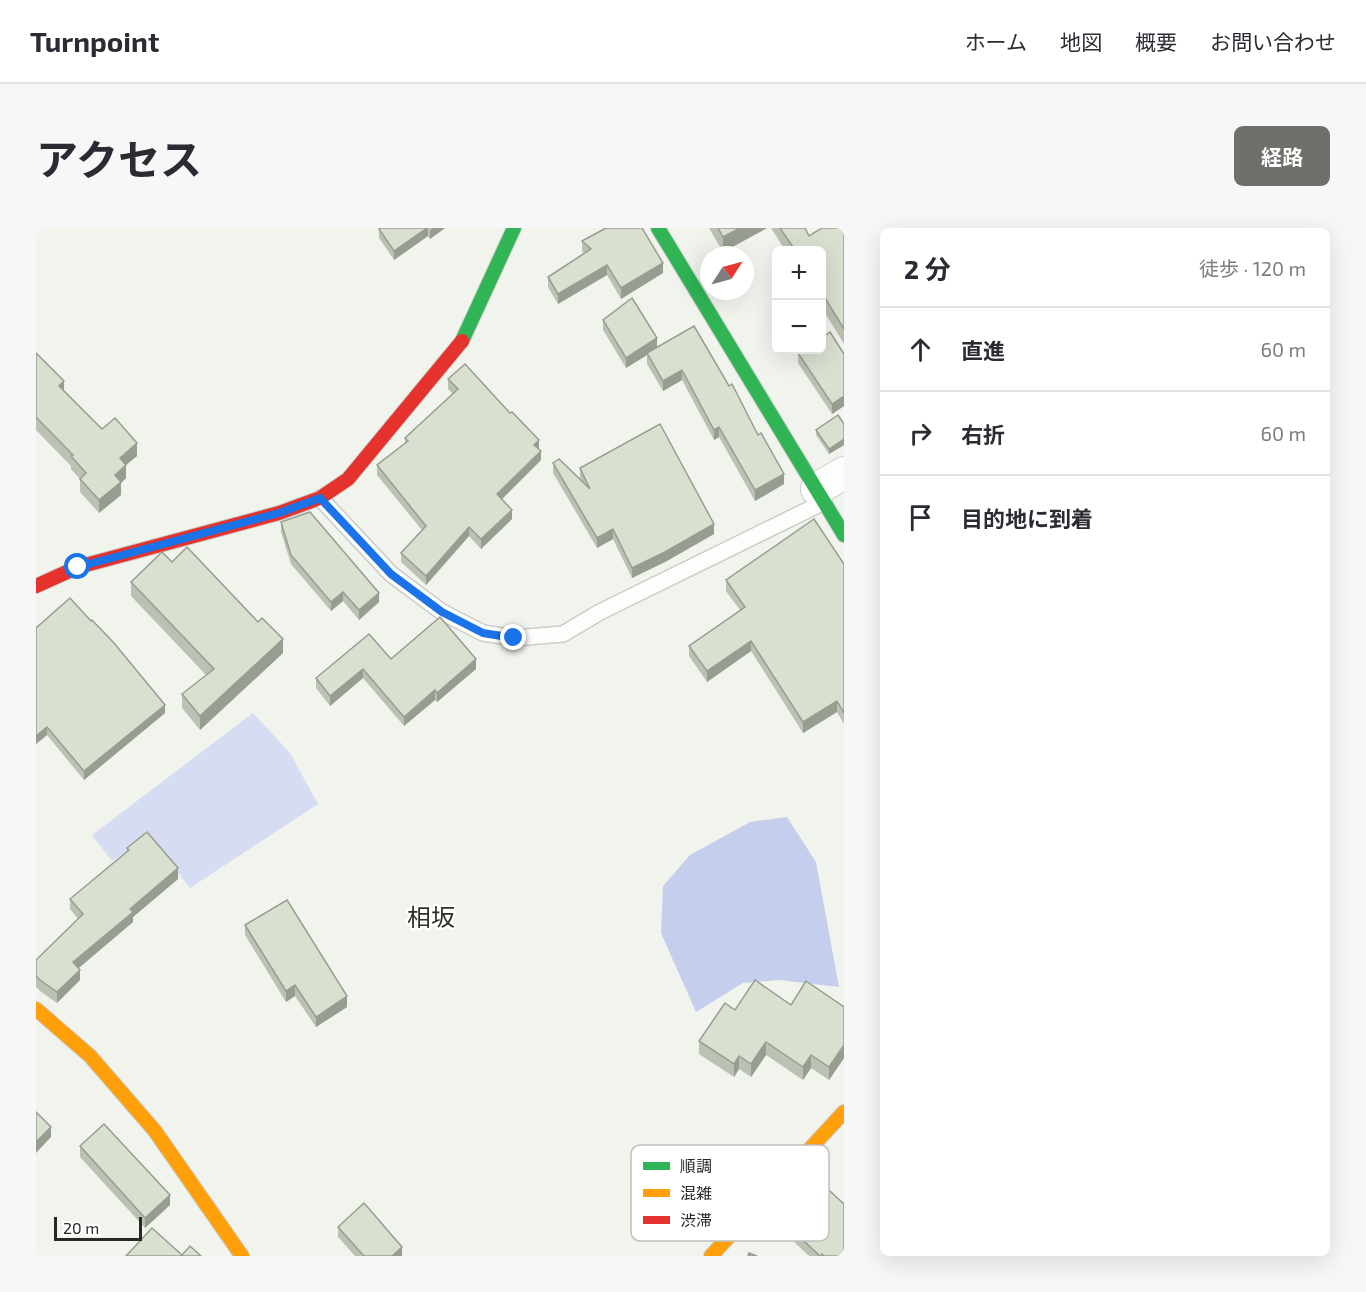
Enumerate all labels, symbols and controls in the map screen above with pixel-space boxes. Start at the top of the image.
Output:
text: Turnpoint [30,24,159,58]
text: ホーム [965,29,1027,54]
text: 地図 [1060,29,1102,54]
text: 概要 [1135,29,1177,54]
text: お問い合わせ [1210,29,1336,54]
button: 経路 [1234,126,1330,186]
text: アクセス [36,133,202,183]
north arrow [700,246,754,300]
map controls [772,246,826,354]
button: + [772,246,826,300]
text: 2 分 [904,253,951,284]
text: 徒歩 · 120 m [1199,256,1306,280]
button: − [772,300,826,354]
icon: ahead [904,333,937,366]
text: 直進 [961,337,1005,363]
text: 60 m [1261,337,1306,361]
icon: right [904,417,937,450]
text: 右折 [961,421,1005,447]
text: 60 m [1261,421,1306,445]
icon: arrive [904,501,937,534]
text: 目的地に到着 [961,505,1093,531]
route start [64,553,90,579]
route end [500,624,526,650]
district label: 相坂 [407,902,455,931]
legend [631,1145,829,1241]
text: 順調 [680,1156,712,1175]
text: 混雑 [680,1183,712,1202]
text: 渋滞 [680,1210,712,1229]
scale bar [54,1214,142,1242]
text: 20 m [63,1218,99,1237]

